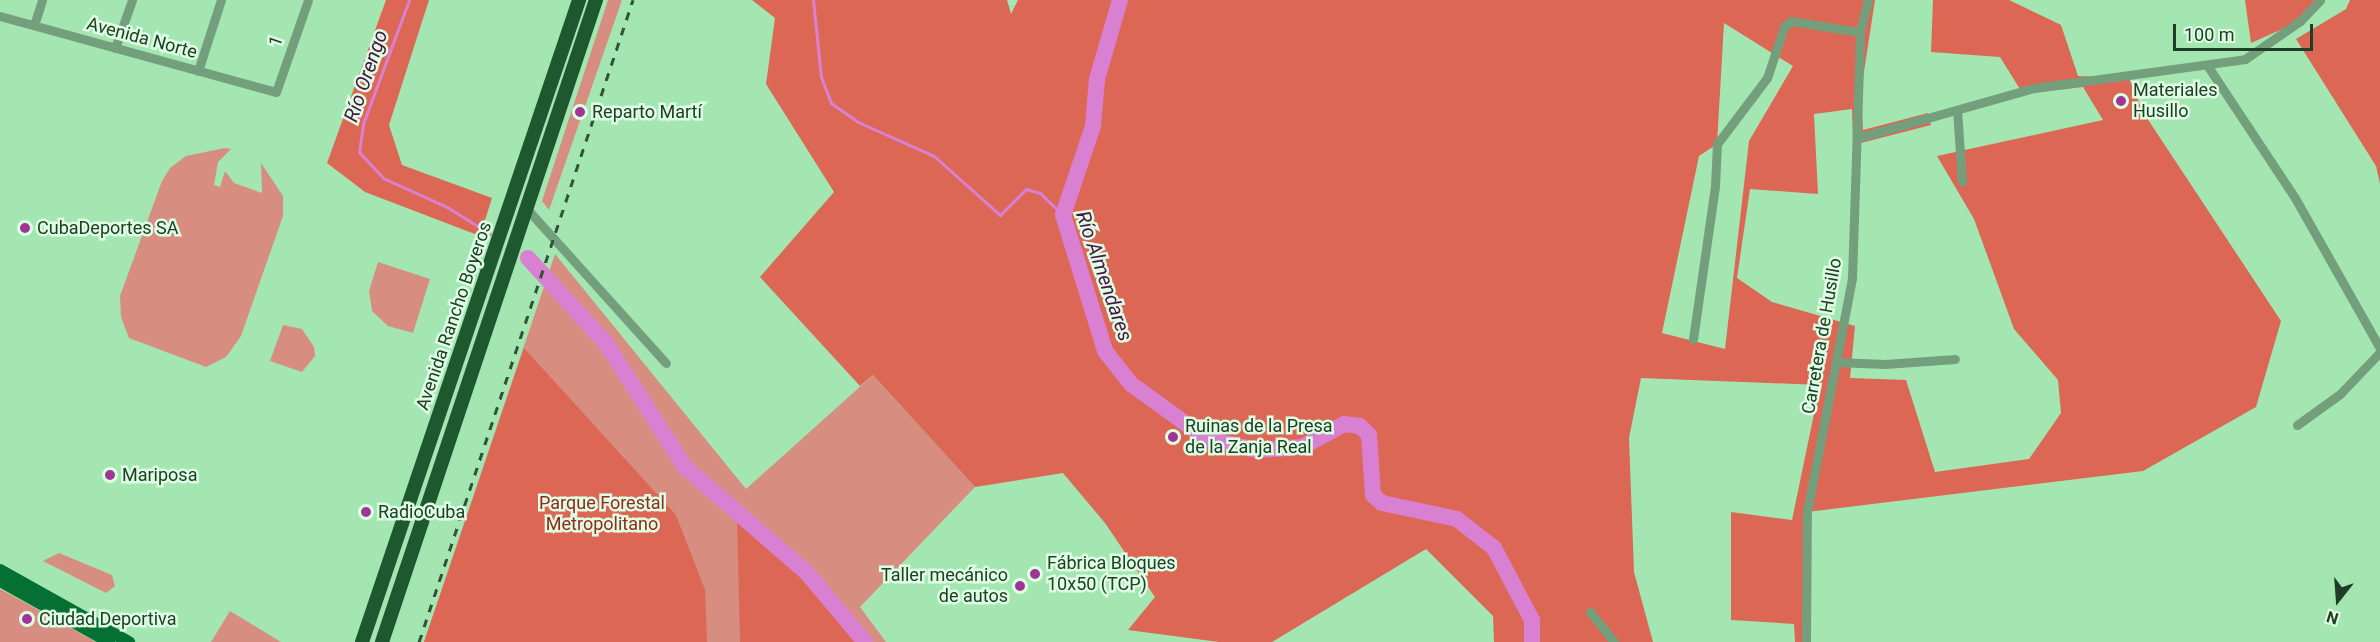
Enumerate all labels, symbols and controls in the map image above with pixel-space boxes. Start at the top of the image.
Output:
scale bar [2176,12,2316,50]
street label: Avenida Norte [85,13,199,63]
text: 100 m [2184,24,2235,45]
water label: Río Orengo [339,27,393,125]
street label: 1 [264,33,288,49]
place label: Materiales Husillo [2133,80,2217,122]
marker: Materiales Husillo [2114,94,2128,108]
place label: Reparto Martí [592,101,702,123]
marker: Reparto Martí [573,105,587,119]
water label: Río Almendares [1070,208,1138,344]
place label: CubaDeportes SA [37,217,178,239]
street label: Avenida Rancho Boyeros [412,219,496,413]
marker: CubaDeportes SA [18,221,32,235]
street label: Carretera de Husillo [1798,256,1846,416]
place label: Ruinas de la Presa de la Zanja Real [1185,416,1333,458]
marker: Ruinas de la Presa de la Zanja Real [1166,430,1180,444]
place label: Mariposa [122,464,197,486]
marker: Mariposa [103,468,117,482]
park label: Parque Forestal Metropolitano [539,493,665,536]
place label: RadioCuba [378,501,465,523]
marker: RadioCuba [359,505,373,519]
place label: Fábrica Bloques 10x50 (TCP) [1047,553,1176,596]
place label: Taller mecánico de autos [881,565,1008,608]
marker: Fábrica Bloques 10x50 (TCP) [1028,567,1042,581]
north arrow [2308,570,2368,630]
marker: Taller mecánico de autos [1013,579,1027,593]
text: N [2324,607,2341,628]
place label: Ciudad Deportiva [39,608,176,630]
marker: Ciudad Deportiva [20,612,34,626]

